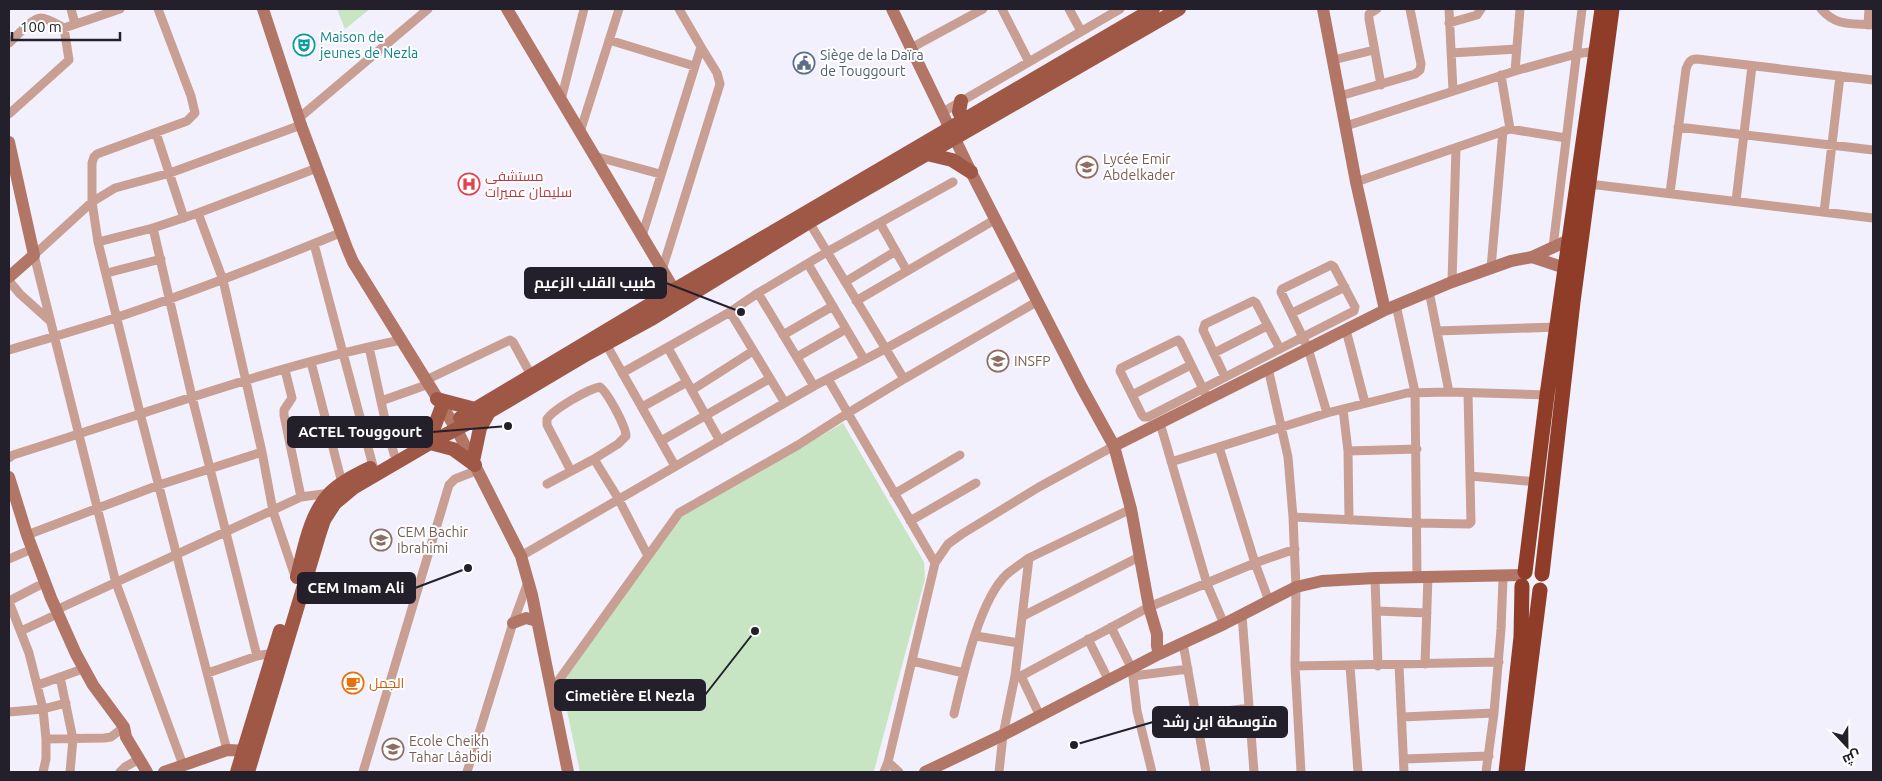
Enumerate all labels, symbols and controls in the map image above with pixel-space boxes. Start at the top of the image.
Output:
scale bar [12,10,120,42]
text: 100 m [20,18,62,35]
place label: Maison de jeunes de Nezla [319,29,418,61]
theatre icon: Maison de jeunes de Nezla [292,33,316,57]
place label: Siège de la Daïra de Touggourt [820,47,924,79]
public building icon: Siège de la Daïra de Touggourt [792,51,816,75]
place label: Lycée Emir Abdelkader [1103,151,1176,183]
school or university icon: Lycée Emir Abdelkader [1075,155,1099,179]
place label: مستشفى سليمان عميرات [485,168,572,200]
hospital icon: مستشفى سليمان عميرات [457,172,481,196]
callout: طبيب القلب الزعيم [525,268,666,298]
text: طبيب القلب الزعيم [534,274,656,293]
school or university icon: INSFP [986,349,1010,373]
place label: INSFP [1014,353,1051,369]
callout: ACTEL Touggourt [288,417,432,447]
text: ACTEL Touggourt [298,423,422,440]
place label: CEM Bachir Ibrahimi [397,524,469,556]
school or university icon: CEM Bachir Ibrahimi [369,528,393,552]
callout: CEM Imam Ali [298,573,415,603]
text: CEM Imam Ali [308,579,404,596]
cafe icon: الجمل [341,671,365,695]
place label: الجمل [369,675,404,691]
callout: Cimetière El Nezla [555,680,705,710]
text: Cimetière El Nezla [565,687,695,704]
callout: متوسطة ابن رشد [1153,707,1287,737]
text: متوسطة ابن رشد [1163,713,1277,731]
north arrow [1822,721,1872,771]
place label: Ecole Cheikh Tahar Lâabidi [409,733,492,765]
school or university icon: Ecole Cheikh Tahar Lâabidi [381,737,405,761]
text: ش [1840,746,1863,769]

